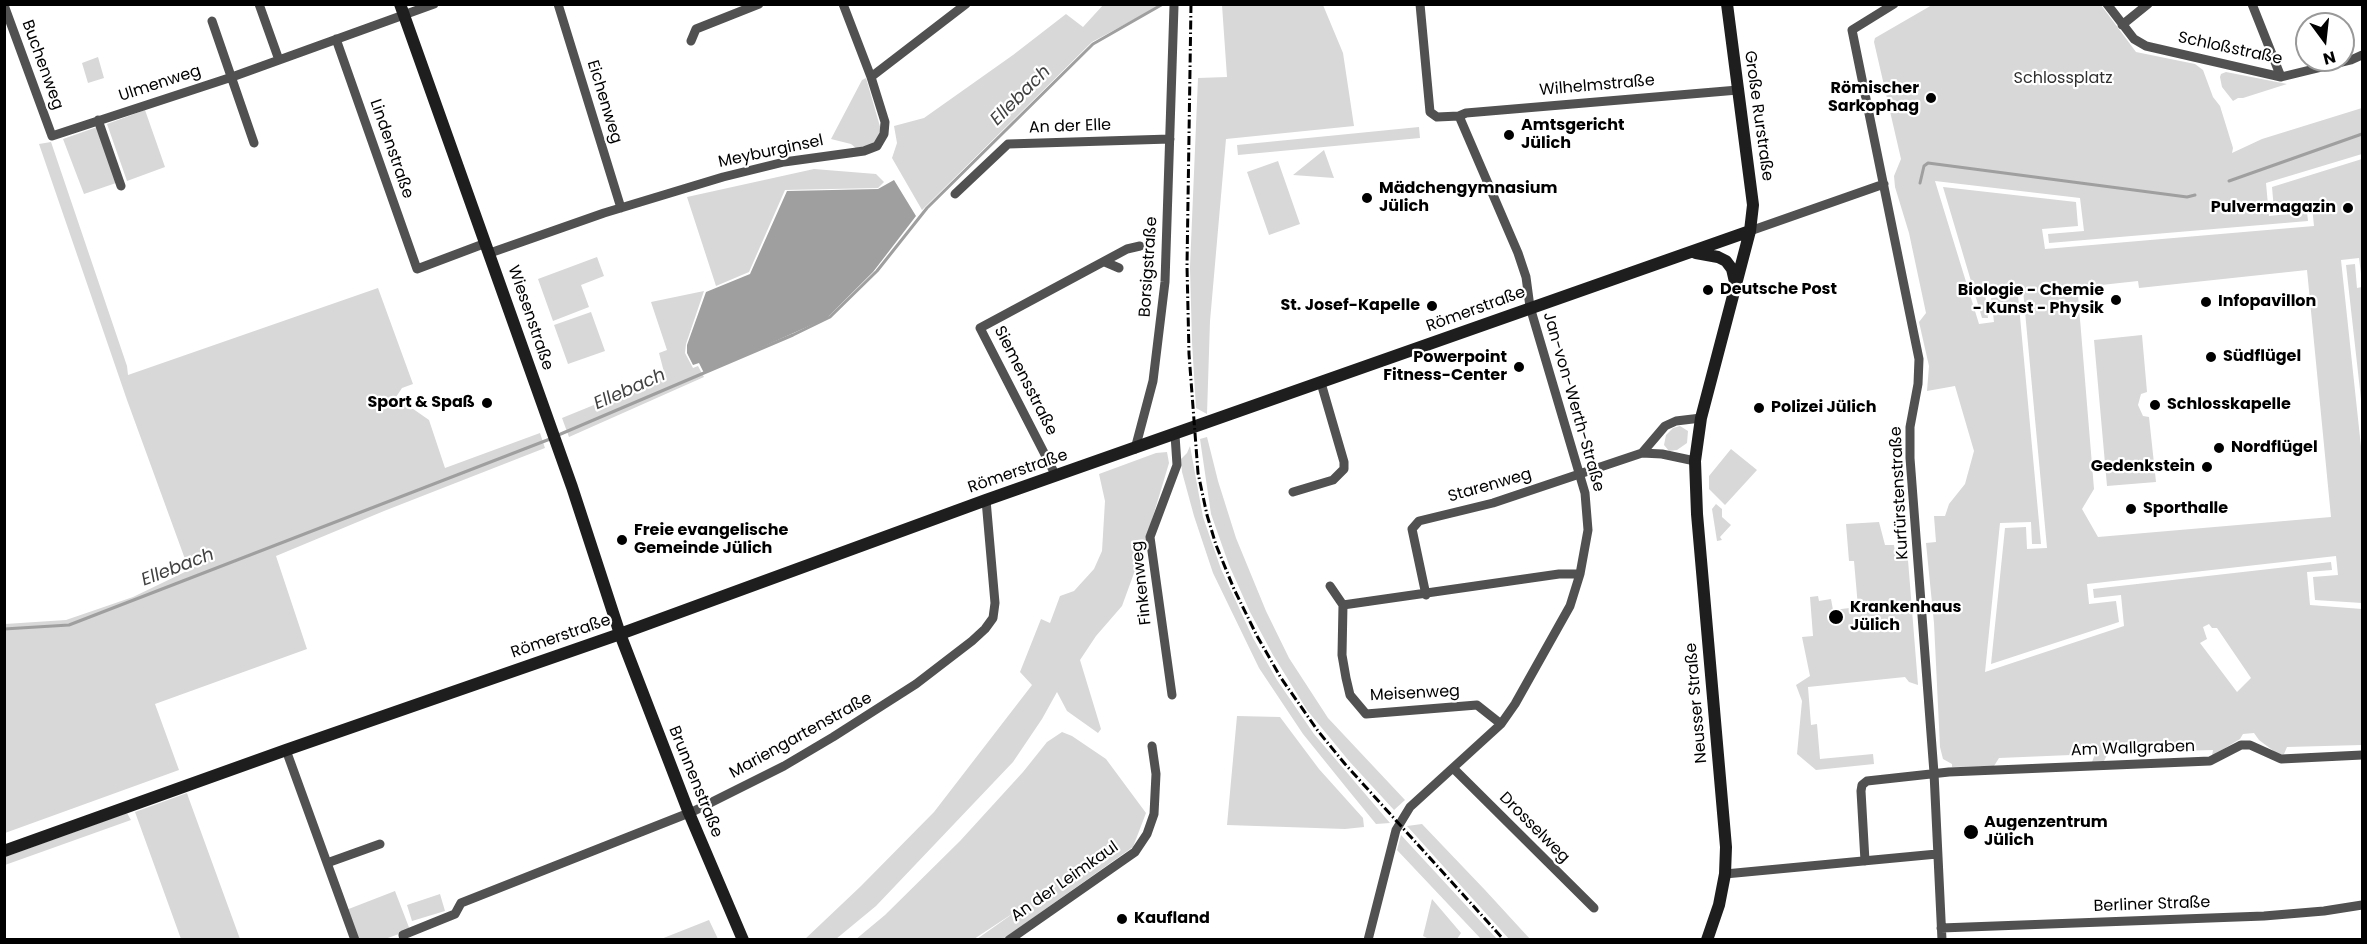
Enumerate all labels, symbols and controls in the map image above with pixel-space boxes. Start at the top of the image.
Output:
north arrow [2295,12,2355,72]
street label: Buchenweg [17,18,67,112]
street label: Schloßstraße [2176,29,2284,69]
text: N [2320,45,2338,71]
street label: Große Rurstraße [1739,50,1777,182]
street label: Eichenweg [582,58,626,146]
water label: Ellebach [986,61,1056,131]
street label: Ulmenweg [117,62,203,106]
park label: Schlossplatz [2014,69,2112,89]
street label: Wilhelmstraße [1538,71,1656,101]
place label: Römischer Sarkophag [1828,79,1919,117]
marker: Römischer Sarkophag [1924,91,1938,105]
street label: Lindenstraße [365,97,417,201]
street label: An der Elle [1029,116,1111,138]
place label: Amtsgericht Jülich [1521,116,1624,154]
marker: Amtsgericht Jülich [1502,128,1516,142]
street label: Meyburginsel [717,131,825,173]
place label: Mädchengymnasium Jülich [1379,179,1557,217]
marker: Mädchengymnasium Jülich [1360,191,1374,205]
place label: Pulvermagazin [2211,198,2336,218]
marker: Pulvermagazin [2341,201,2355,215]
street label: Borsigstraße [1136,216,1162,318]
street label: Wiesenstraße [503,263,557,373]
place label: Deutsche Post [1720,280,1837,300]
place label: Biologie - Chemie - Kunst - Physik [1958,281,2104,319]
street label: Römerstraße [1424,283,1528,337]
marker: Deutsche Post [1701,283,1715,297]
place label: Infopavillon [2218,292,2316,312]
marker: Biologie - Chemie - Kunst - Physik [2109,293,2123,307]
marker: Infopavillon [2199,295,2213,309]
place label: St. Josef-Kapelle [1280,296,1420,316]
marker: St. Josef-Kapelle [1425,299,1439,313]
street label: Jan-von-Werth-Straße [1538,310,1608,494]
street label: Siemensstraße [989,323,1061,439]
place label: Südflügel [2223,347,2301,367]
place label: Powerpoint Fitness-Center [1383,348,1507,386]
marker: Südflügel [2204,350,2218,364]
marker: Powerpoint Fitness-Center [1512,360,1526,374]
water label: Ellebach [591,365,669,415]
place label: Sport & Spaß [367,393,475,413]
place label: Schlosskapelle [2167,395,2291,415]
marker: Sport & Spaß [480,396,494,410]
place label: Polizei Jülich [1771,398,1876,418]
marker: Schlosskapelle [2148,398,2162,412]
marker: Polizei Jülich [1752,401,1766,415]
street label: Kurfürstenstraße [1887,426,1913,560]
place label: Nordflügel [2231,438,2318,458]
marker: Nordflügel [2212,441,2226,455]
street label: Römerstraße [966,446,1070,498]
place label: Gedenkstein [2091,457,2195,477]
marker: Gedenkstein [2200,460,2214,474]
street label: Starenweg [1446,465,1534,507]
place label: Sporthalle [2143,499,2228,519]
marker: Sporthalle [2124,502,2138,516]
place label: Freie evangelische Gemeinde Jülich [634,521,788,559]
marker: Freie evangelische Gemeinde Jülich [615,533,629,547]
street label: Finkenweg [1128,540,1156,626]
water label: Ellebach [139,544,217,592]
place label: Krankenhaus Jülich [1850,598,1962,636]
marker: Krankenhaus Jülich [1827,608,1845,626]
street label: Römerstraße [509,611,613,663]
street label: Neusser Straße [1682,642,1712,764]
street label: Meisenweg [1370,682,1460,706]
street label: Mariengartenstraße [726,689,876,783]
street label: Brunnenstraße [664,723,726,841]
street label: Am Wallgraben [2070,737,2196,761]
street label: Drosselweg [1495,789,1573,867]
place label: Augenzentrum Jülich [1984,813,2108,851]
marker: Augenzentrum Jülich [1962,823,1980,841]
street label: An der Leimkaul [1008,838,1122,926]
street label: Berliner Straße [2093,893,2211,917]
place label: Kaufland [1134,909,1210,929]
marker: Kaufland [1115,912,1129,926]

